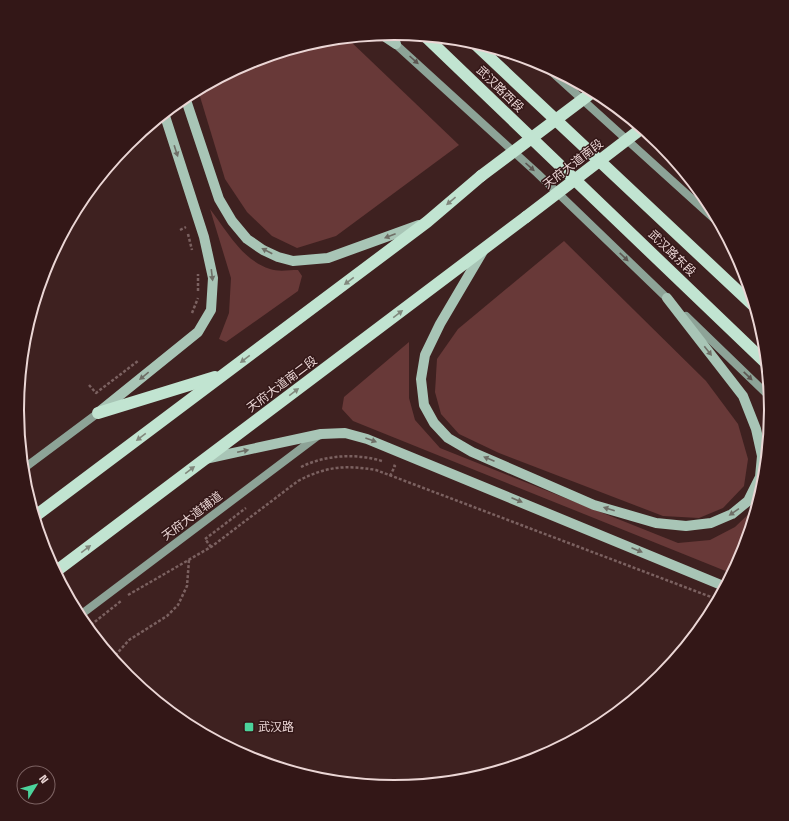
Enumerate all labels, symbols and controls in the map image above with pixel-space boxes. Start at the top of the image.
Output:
one-way arrow [408,56,419,65]
street label: 武汉路西段 [473,62,527,116]
street label: 天府大道南段 [540,136,606,192]
one-way arrow [173,145,179,157]
one-way arrow [525,162,536,171]
one-way arrow [447,196,456,205]
street label: 武汉路东段 [645,226,699,280]
one-way arrow [384,233,396,239]
one-way arrow [261,248,273,254]
one-way arrow [619,252,629,262]
one-way arrow [208,269,215,281]
one-way arrow [343,276,354,285]
one-way arrow [392,310,403,318]
one-way arrow [704,346,712,357]
street label: 天府大道南二段 [244,352,320,416]
one-way arrow [239,355,250,363]
one-way arrow [138,371,149,380]
one-way arrow [743,371,753,381]
one-way arrow [288,388,299,396]
one-way arrow [135,433,146,441]
one-way arrow [365,438,377,444]
one-way arrow [237,447,250,453]
one-way arrow [482,456,494,462]
one-way arrow [185,467,195,475]
street label: 天府大道辅道 [158,488,226,544]
one-way arrow [511,497,523,503]
one-way arrow [602,506,614,512]
one-way arrow [728,508,739,516]
one-way arrow [81,544,92,553]
one-way arrow [632,547,644,553]
place label: 武汉路 [258,719,294,735]
marker: 武汉路 [243,721,255,733]
north arrow [16,765,56,805]
text: N [36,772,52,786]

